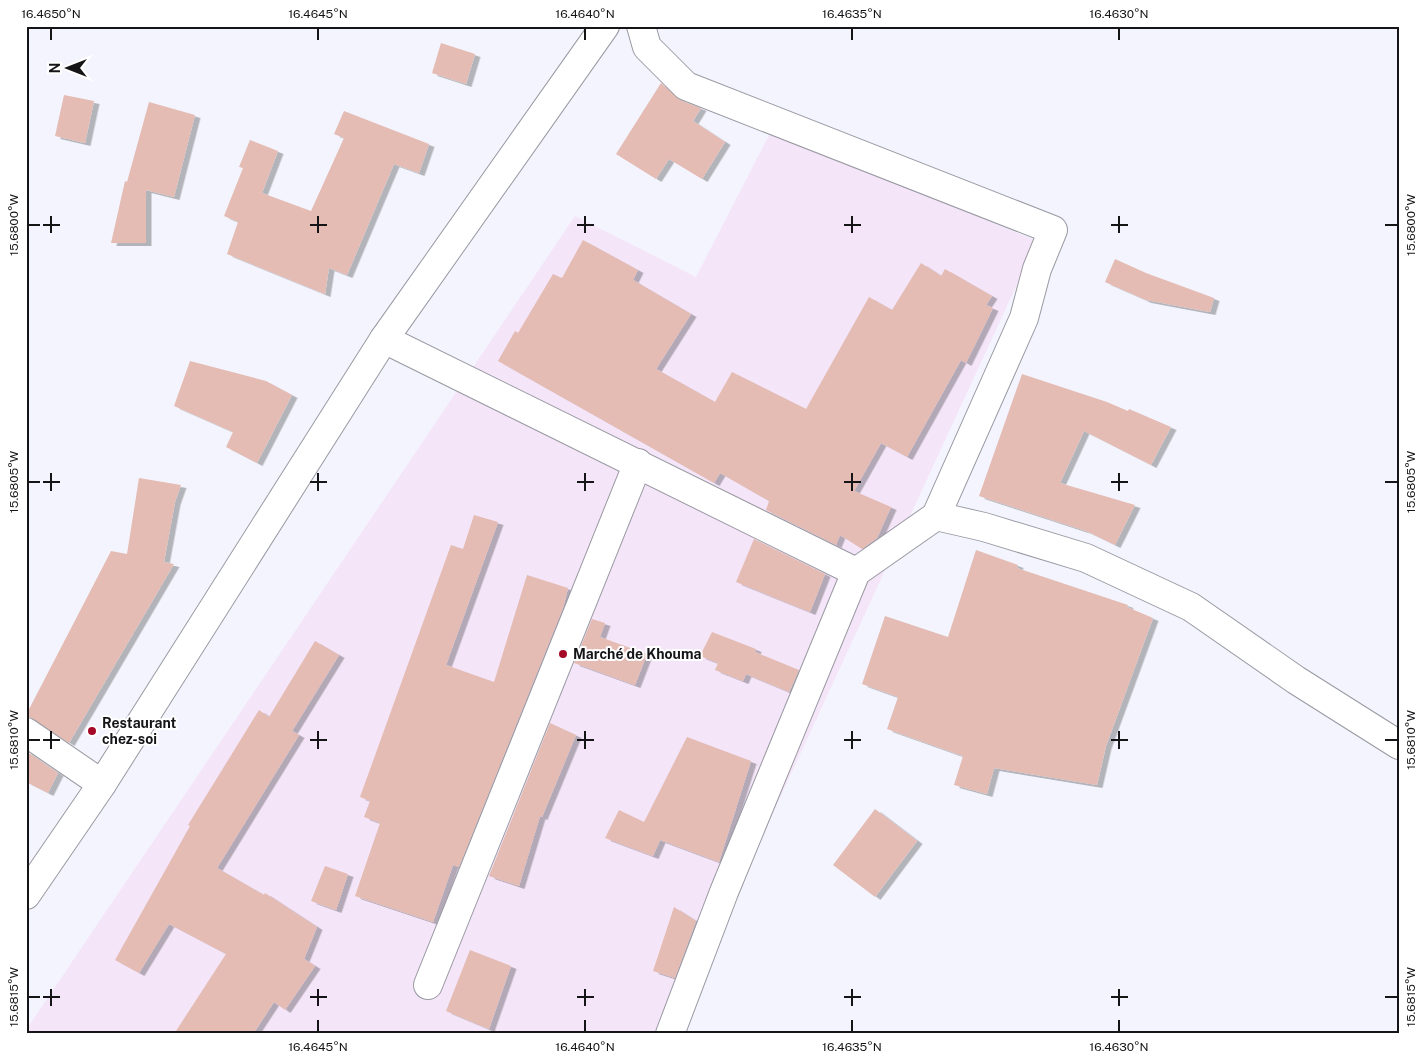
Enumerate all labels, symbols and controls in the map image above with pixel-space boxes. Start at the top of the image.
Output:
text: 16.4650°N [21,7,81,21]
text: 16.4645°N [288,7,348,21]
text: 16.4640°N [555,7,615,21]
text: 16.4635°N [822,7,882,21]
text: 16.4630°N [1089,7,1149,21]
north arrow [42,42,92,92]
text: N [47,63,63,73]
text: 15.6800°W [7,193,21,256]
text: 15.6800°W [1404,193,1418,256]
text: 15.6805°W [7,450,21,513]
text: 15.6805°W [1404,450,1418,513]
place label: Marché de Khouma [573,646,701,662]
marker: Marché de Khouma [557,648,569,660]
text: 15.6810°W [7,710,21,770]
text: 15.6810°W [1404,710,1418,770]
place label: Restaurant chez-soi [102,715,177,747]
marker: Restaurant chez-soi [86,725,98,737]
text: 15.6815°W [7,966,21,1027]
text: 15.6815°W [1404,966,1418,1027]
text: 16.4645°N [288,1040,348,1054]
text: 16.4640°N [555,1040,615,1054]
text: 16.4635°N [822,1040,882,1054]
text: 16.4630°N [1089,1040,1149,1054]

